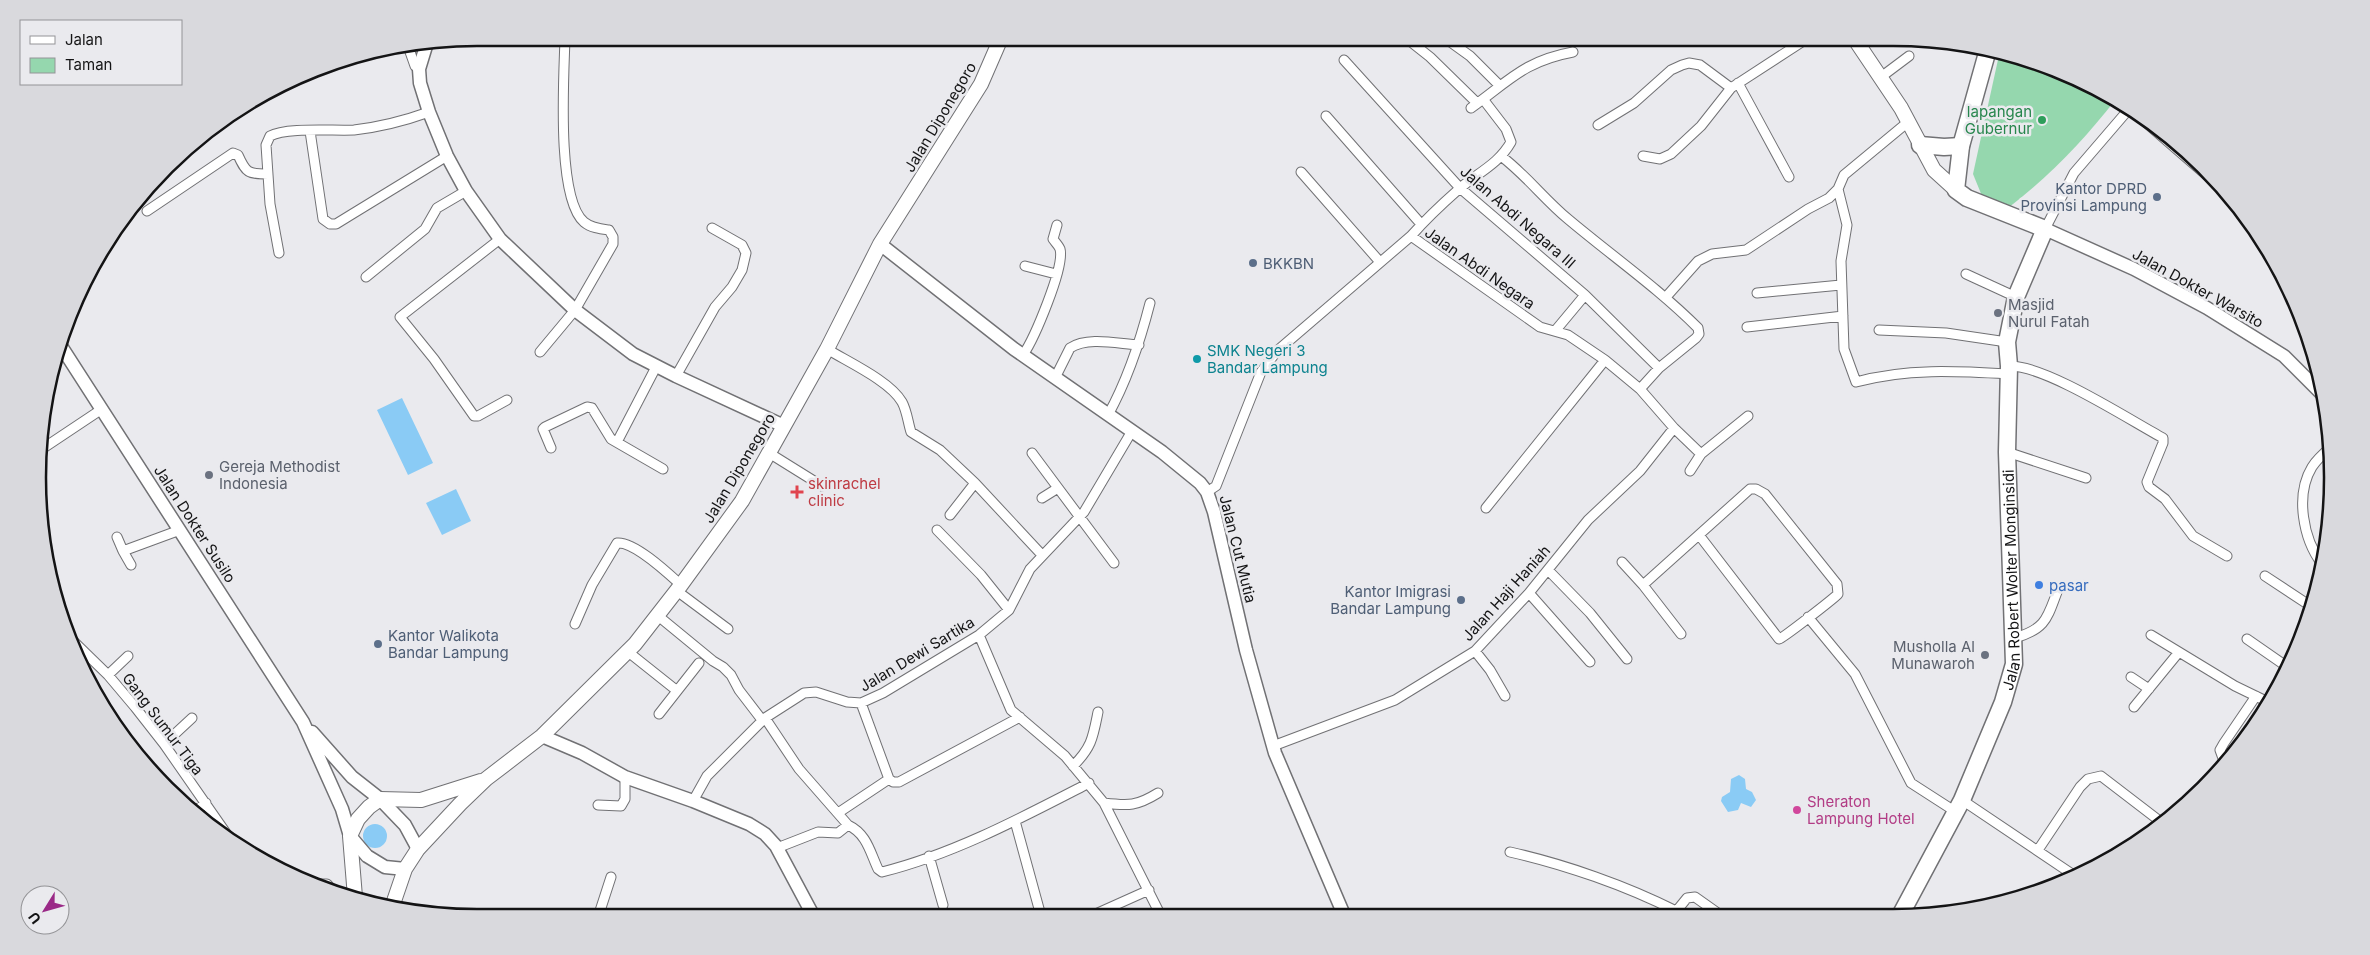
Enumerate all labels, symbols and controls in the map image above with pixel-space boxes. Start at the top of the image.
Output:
legend [20,20,182,85]
text: Jalan [65,30,103,49]
text: Taman [65,55,112,74]
street label: Jalan Diponegoro [900,59,980,175]
place label: lapangan Gubernur [1965,102,2032,138]
marker: lapangan Gubernur [2036,114,2048,126]
street label: Jalan Abdi Negara III [1457,162,1579,272]
place label: Kantor DPRD Provinsi Lampung [2020,179,2147,215]
marker: Kantor DPRD Provinsi Lampung [2151,191,2163,203]
street label: Jalan Abdi Negara [1421,223,1539,313]
street label: Jalan Dokter Warsito [2129,244,2267,332]
place label: BKKBN [1263,254,1314,273]
marker: BKKBN [1247,257,1259,269]
place label: Masjid Nurul Fatah [2008,295,2090,331]
marker: Masjid Nurul Fatah [1992,307,2004,319]
place label: SMK Negeri 3 Bandar Lampung [1207,341,1328,377]
marker: SMK Negeri 3 Bandar Lampung [1191,353,1203,365]
street label: Jalan Diponegoro [699,410,779,526]
place label: Gereja Methodist Indonesia [219,457,340,493]
street label: Jalan Dokter Susilo [150,462,240,586]
marker: Gereja Methodist Indonesia [203,469,215,481]
street label: Jalan Robert Wolter Monginsidi [1997,469,2024,692]
place label: skinrachel clinic [808,474,881,510]
marker: skinrachel clinic [790,485,804,499]
street label: Jalan Cut Mutia [1215,493,1261,605]
street label: Jalan Haji Haniah [1458,541,1554,645]
place label: pasar [2049,576,2089,595]
marker: pasar [2033,579,2045,591]
place label: Kantor Imigrasi Bandar Lampung [1330,582,1451,618]
marker: Kantor Imigrasi Bandar Lampung [1455,594,1467,606]
street label: Jalan Dewi Sartika [856,612,978,696]
place label: Kantor Walikota Bandar Lampung [388,626,509,662]
place label: Musholla Al Munawaroh [1891,637,1975,673]
marker: Kantor Walikota Bandar Lampung [372,638,384,650]
marker: Musholla Al Munawaroh [1979,649,1991,661]
street label: Gang Sumur Tiga [118,669,208,779]
place label: Sheraton Lampung Hotel [1807,792,1915,828]
marker: Sheraton Lampung Hotel [1791,804,1803,816]
north arrow [20,885,70,935]
text: U [24,909,44,927]

